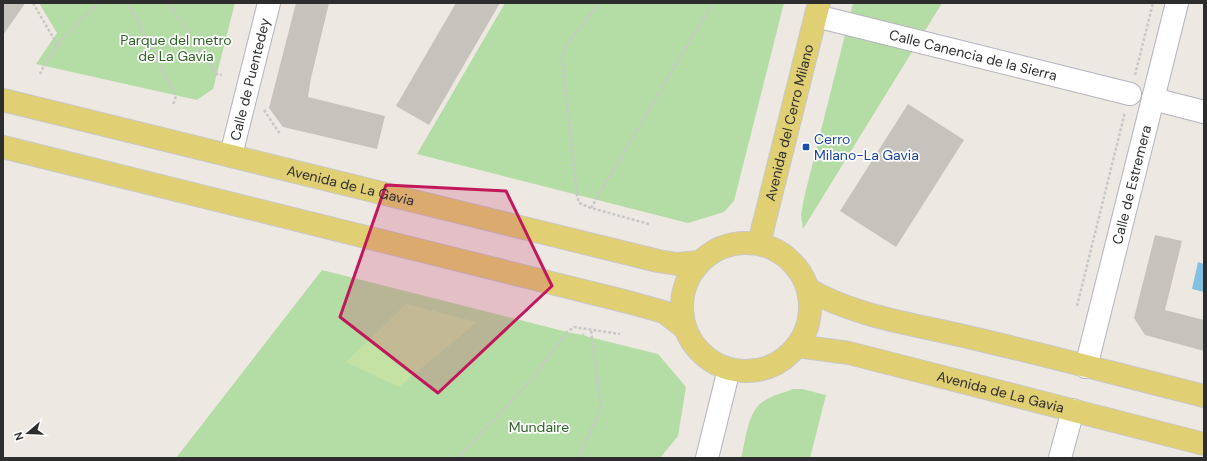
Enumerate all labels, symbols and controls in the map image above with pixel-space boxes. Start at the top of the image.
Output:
street label: Calle de Puentedey [226,16,274,143]
street label: Calle Canencia de la Sierra [887,26,1059,85]
park label: Parque del metro de La Gavia [120,31,232,65]
street label: Avenida del Cerro Milano [761,42,817,203]
street label: Calle de Estremera [1108,123,1155,246]
place label: Cerro Milano-La Gavia [814,130,919,164]
marker: Cerro Milano-La Gavia [801,142,811,152]
street label: Avenida de La Gavia [285,161,416,210]
street label: Avenida de La Gavia [935,367,1066,417]
north arrow [8,413,48,453]
park label: Mundaire [509,418,569,436]
text: N [11,430,26,442]

